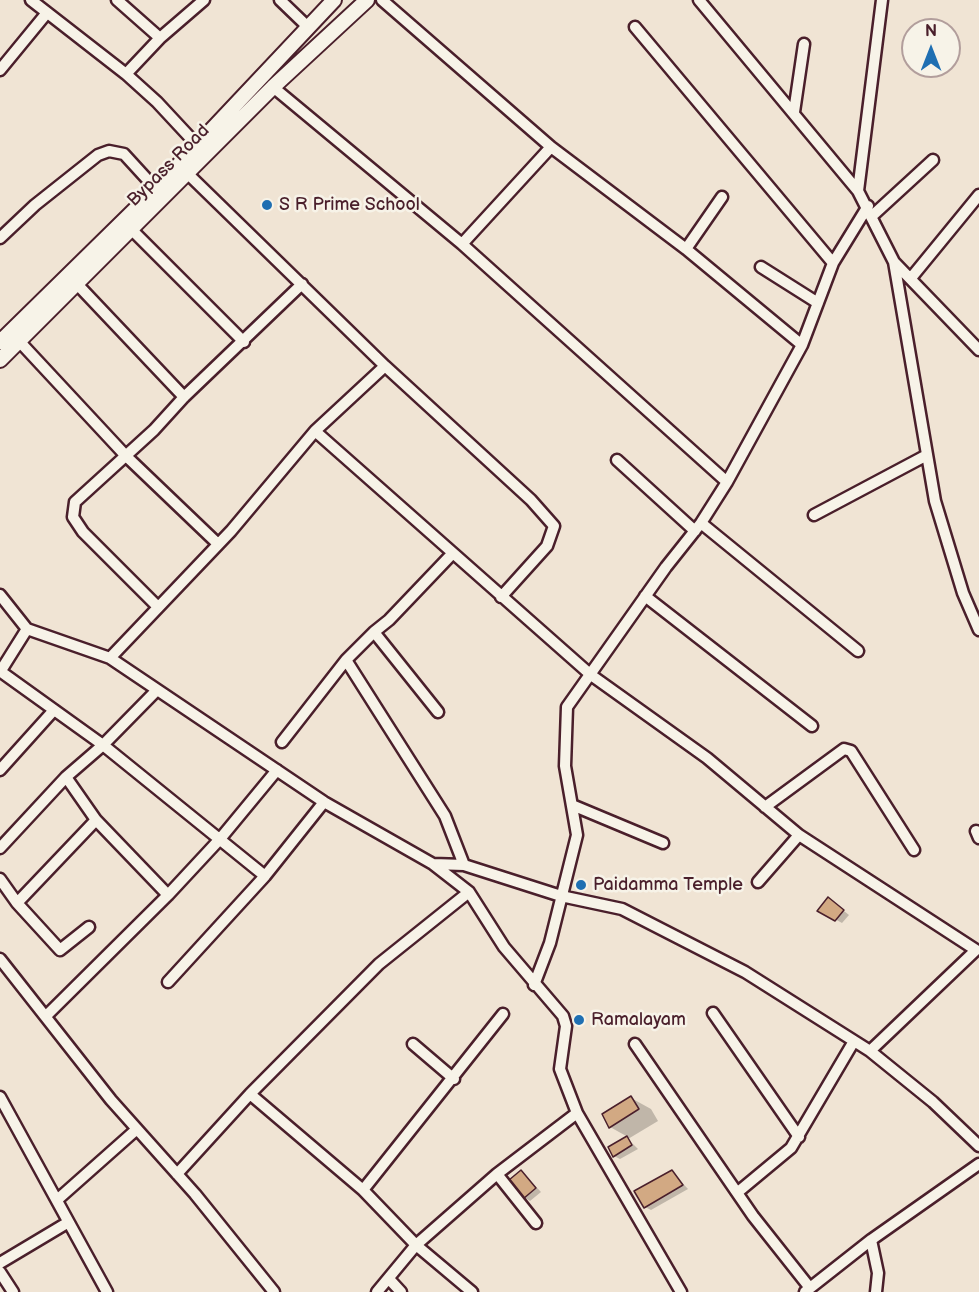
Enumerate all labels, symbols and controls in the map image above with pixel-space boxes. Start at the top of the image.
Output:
north arrow [901,18,961,78]
text: N [925,22,937,41]
street label: Bypass Road [123,120,215,212]
place label: S R Prime School [279,194,420,216]
marker: S R Prime School [260,198,274,212]
place label: Paidamma Temple [593,874,743,896]
marker: Paidamma Temple [574,878,588,892]
place label: Ramalayam [591,1009,686,1031]
marker: Ramalayam [572,1013,586,1027]

